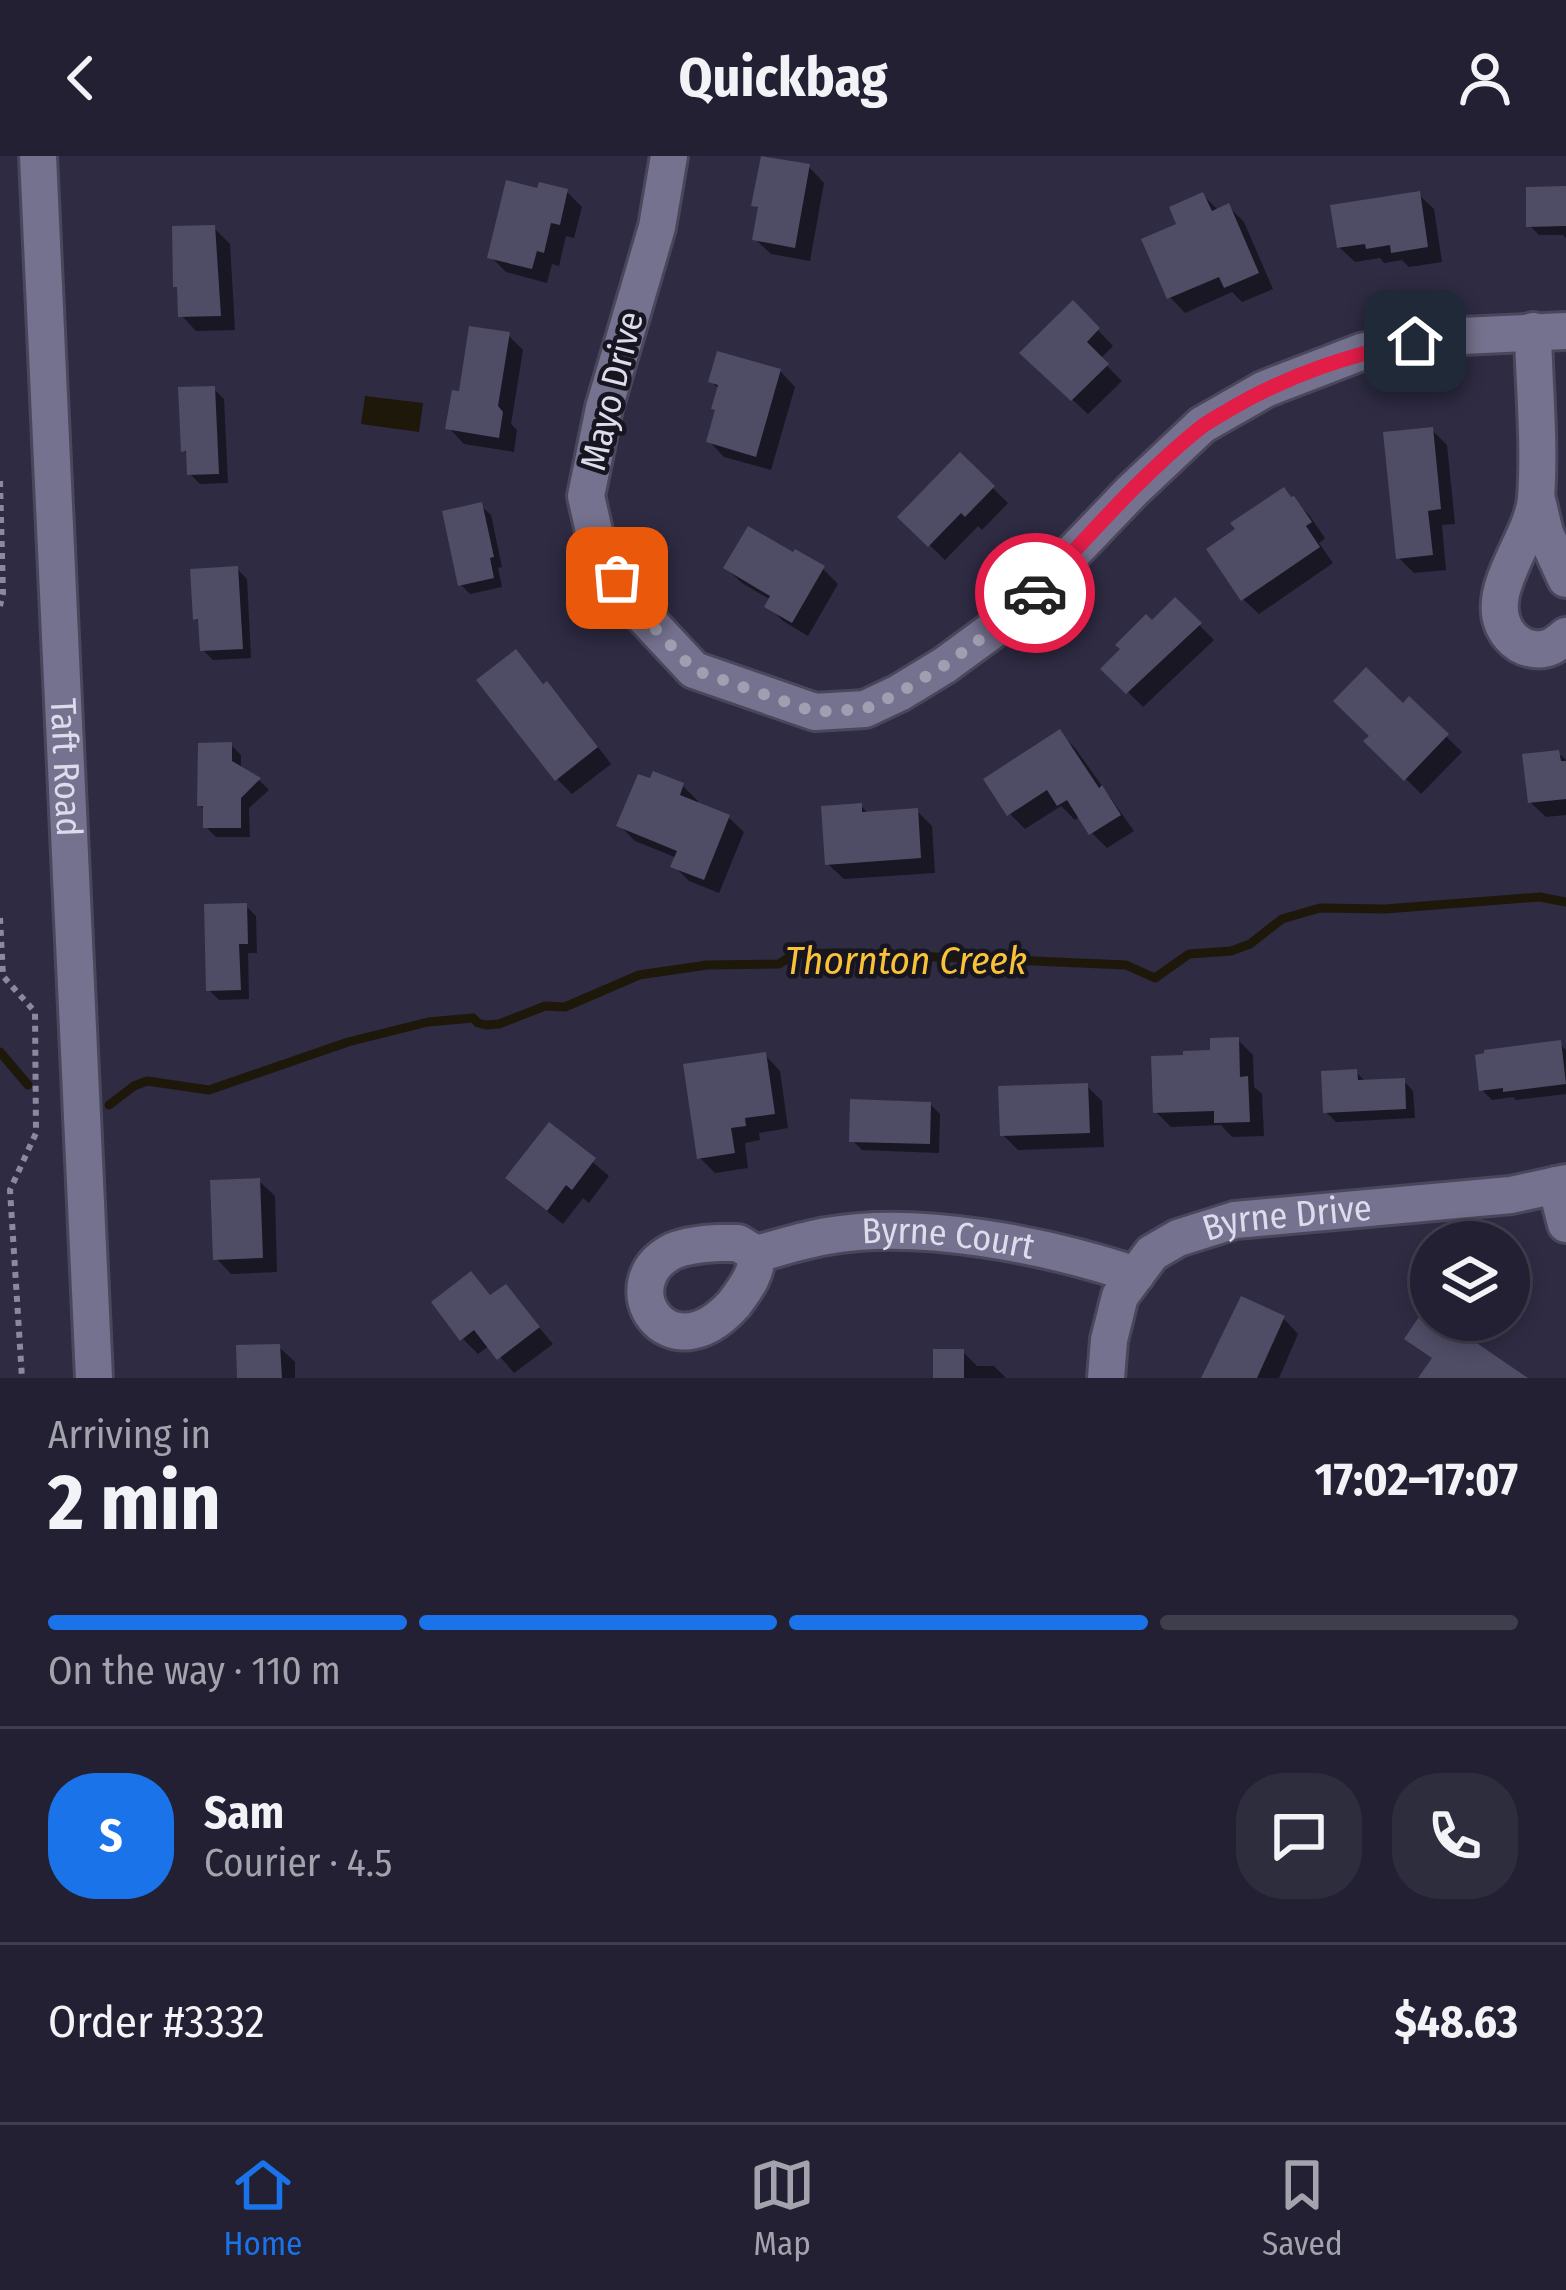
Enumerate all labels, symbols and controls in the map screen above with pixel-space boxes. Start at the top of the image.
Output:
icon: back [48,45,114,111]
icon: person [1452,45,1518,111]
text: Quickbag [678,46,888,110]
pin [1364,290,1466,392]
street label: Mayo Drive [571,307,653,475]
icon: home [1382,308,1448,374]
pin [566,527,668,629]
courier [975,533,1095,653]
icon: bag [584,545,650,611]
icon: car [1002,560,1068,626]
street label: Taft Road [41,697,91,838]
water label: Thornton Creek [785,938,1027,984]
street label: Byrne Drive [1197,1186,1373,1251]
street label: Byrne Court [861,1209,1039,1269]
map controls [1410,1221,1530,1341]
button: layers [1410,1221,1530,1341]
text: Arriving in [48,1412,211,1458]
text: 17:02–17:07 [1315,1453,1518,1507]
text: 2 min [48,1456,221,1550]
text: On the way · 110 m [48,1648,341,1694]
button: chat [1236,1773,1362,1899]
button: phone [1392,1773,1518,1899]
text: Sam [204,1786,284,1840]
text: S [99,1809,123,1863]
text: Courier · 4.5 [204,1840,392,1886]
text: Order #3332 [48,1995,265,2049]
text: $48.63 [1394,1995,1518,2049]
tab: Home [223,2152,302,2264]
tab: Map [749,2152,815,2264]
tab: Saved [1262,2152,1343,2264]

